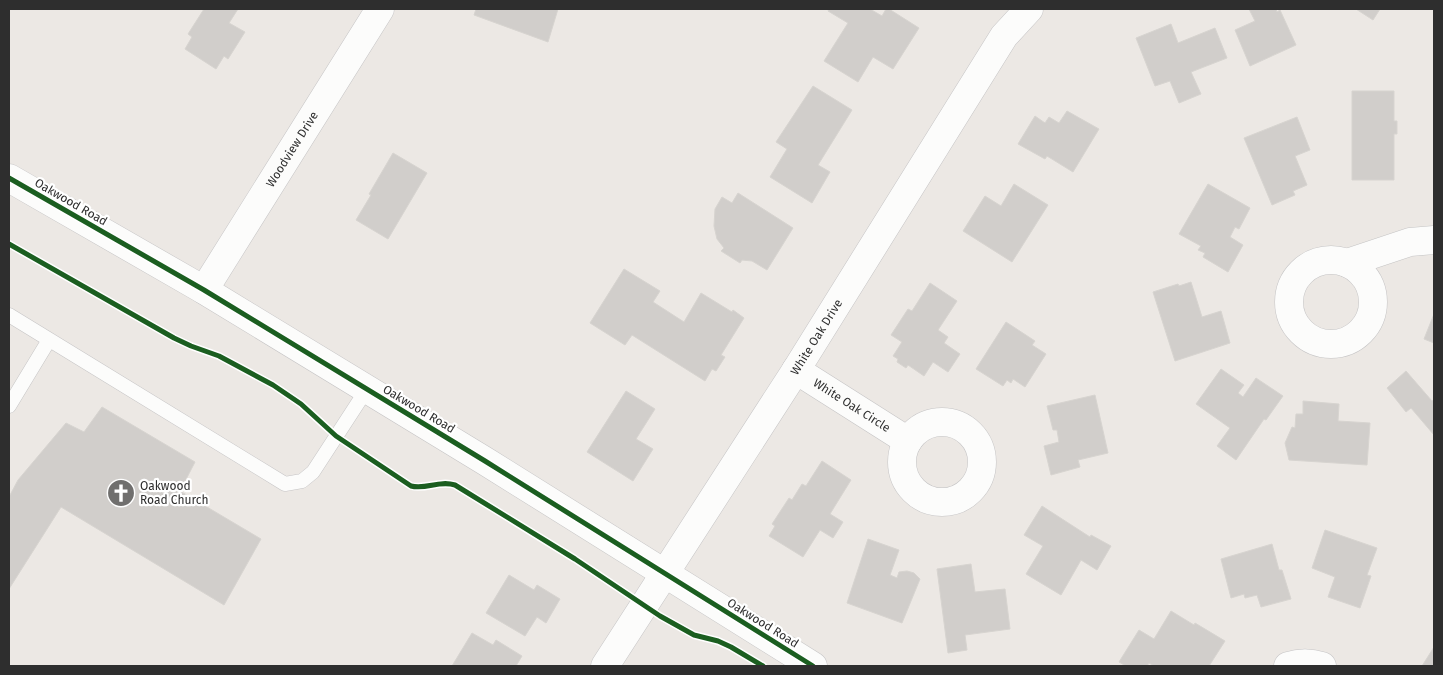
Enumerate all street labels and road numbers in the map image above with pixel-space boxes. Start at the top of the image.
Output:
street label: Woodview Drive [263,109,321,190]
street label: Oakwood Road [32,176,110,228]
street label: White Oak Drive [788,297,845,378]
street label: White Oak Circle [811,376,893,435]
street label: Oakwood Road [380,382,458,436]
street label: Oakwood Road [725,595,801,651]

